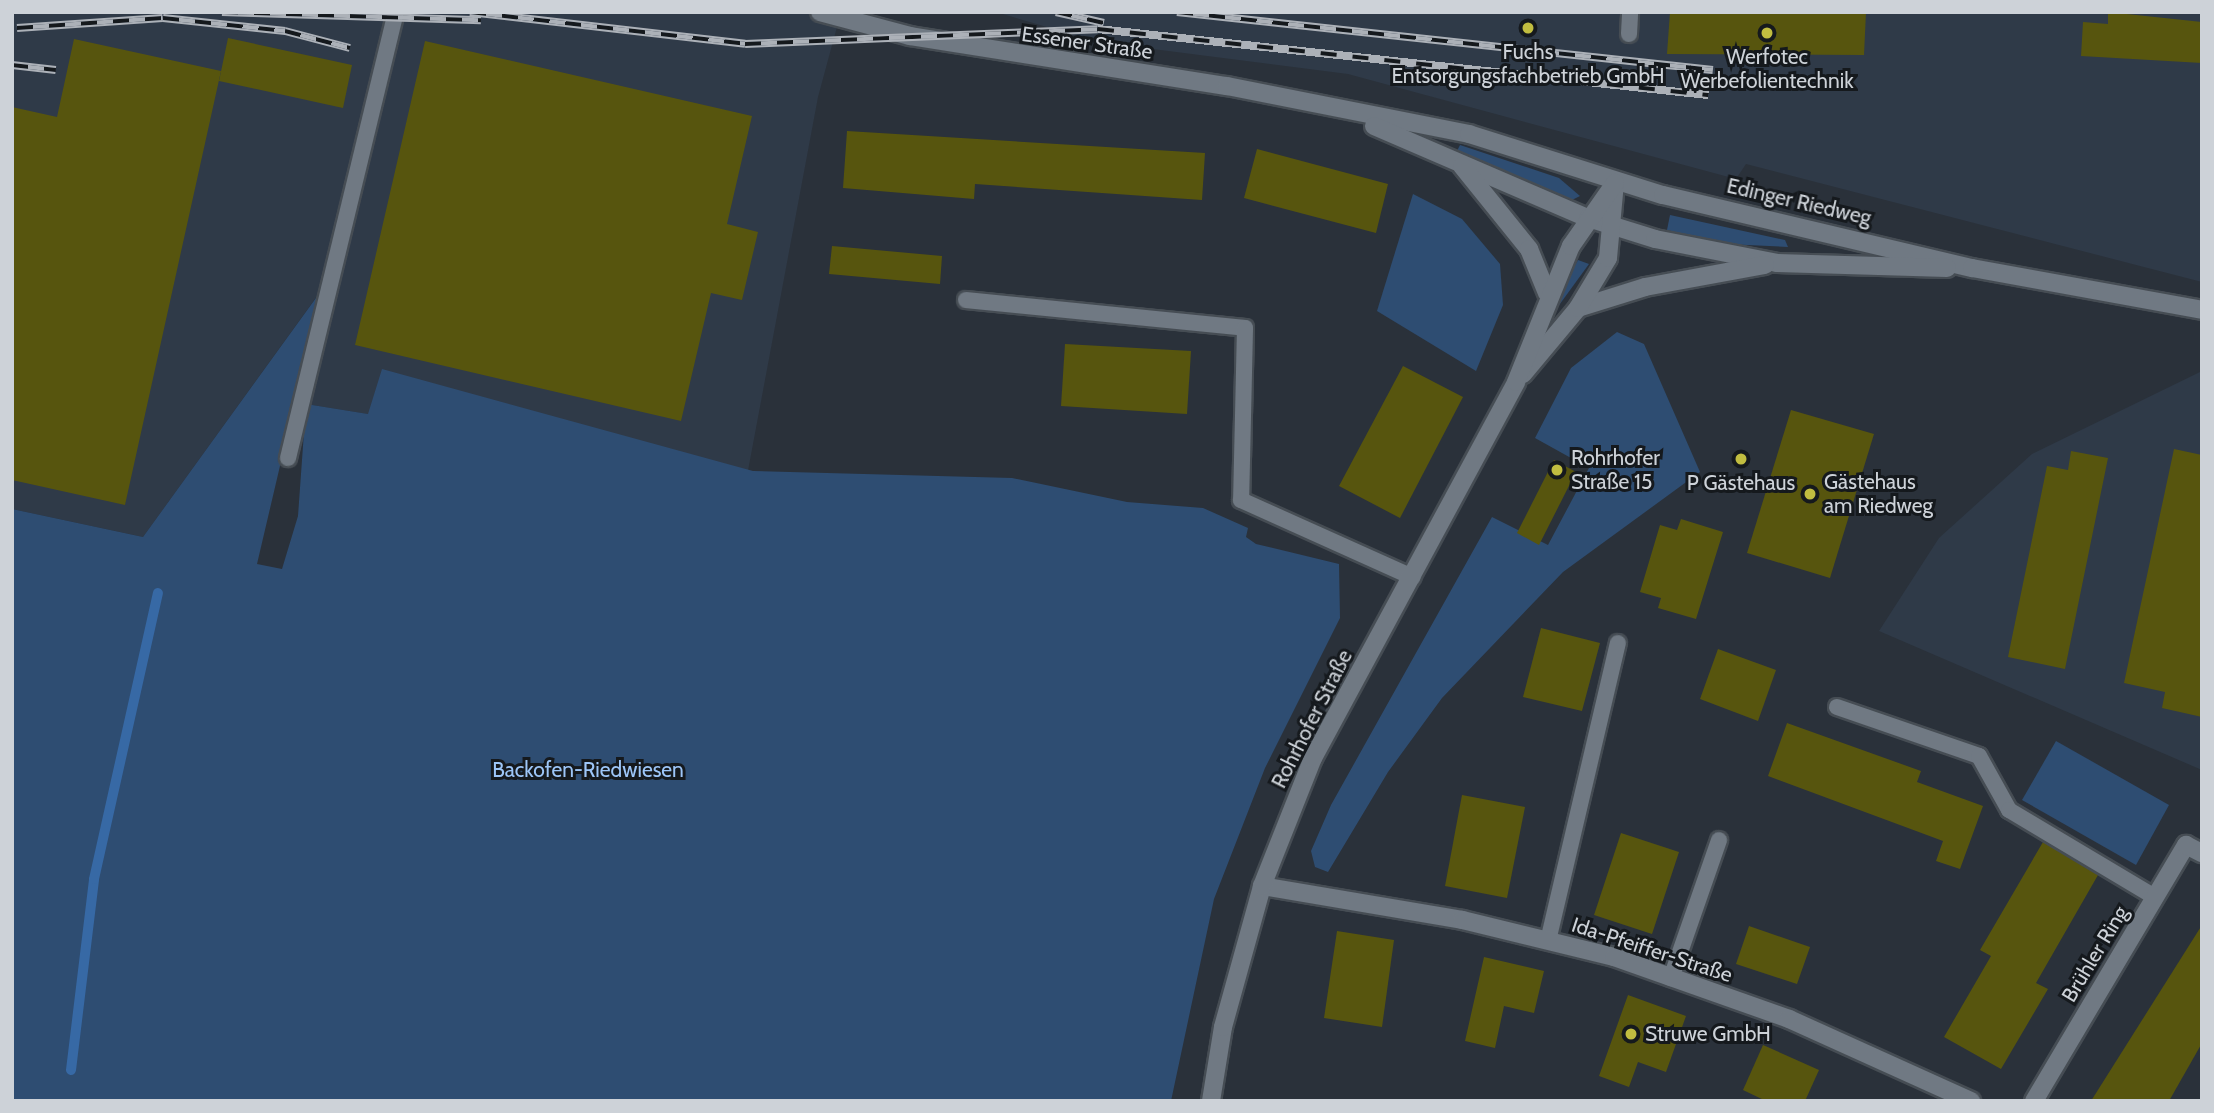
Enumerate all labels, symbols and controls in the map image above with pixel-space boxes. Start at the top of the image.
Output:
marker: Fuchs Entsorgungsfachbetrieb GmbH [1520,20,1536,36]
street label: Essener Straße [1020,21,1154,65]
marker: Werfotec Werbefolientechnik [1759,25,1775,41]
place label: Fuchs Entsorgungsfachbetrieb GmbH [1391,39,1665,89]
place label: Werfotec Werbefolientechnik [1680,44,1854,94]
street label: Edinger Riedweg [1724,173,1874,231]
place label: Rohrhofer Straße 15 [1571,445,1660,495]
marker: P Gästehaus [1733,451,1749,467]
marker: Rohrhofer Straße 15 [1549,462,1565,478]
place label: Gästehaus am Riedweg [1824,469,1933,519]
place label: P Gästehaus [1687,470,1795,496]
marker: Gästehaus am Riedweg [1802,486,1818,502]
street label: Rohrhofer Straße [1266,646,1358,792]
park label: Backofen-Riedwiesen [492,757,684,783]
street label: Brühler Ring [2057,901,2133,1007]
street label: Ida-Pfeiffer-Straße [1569,912,1735,988]
place label: Struwe GmbH [1645,1021,1771,1047]
marker: Struwe GmbH [1623,1026,1639,1042]

